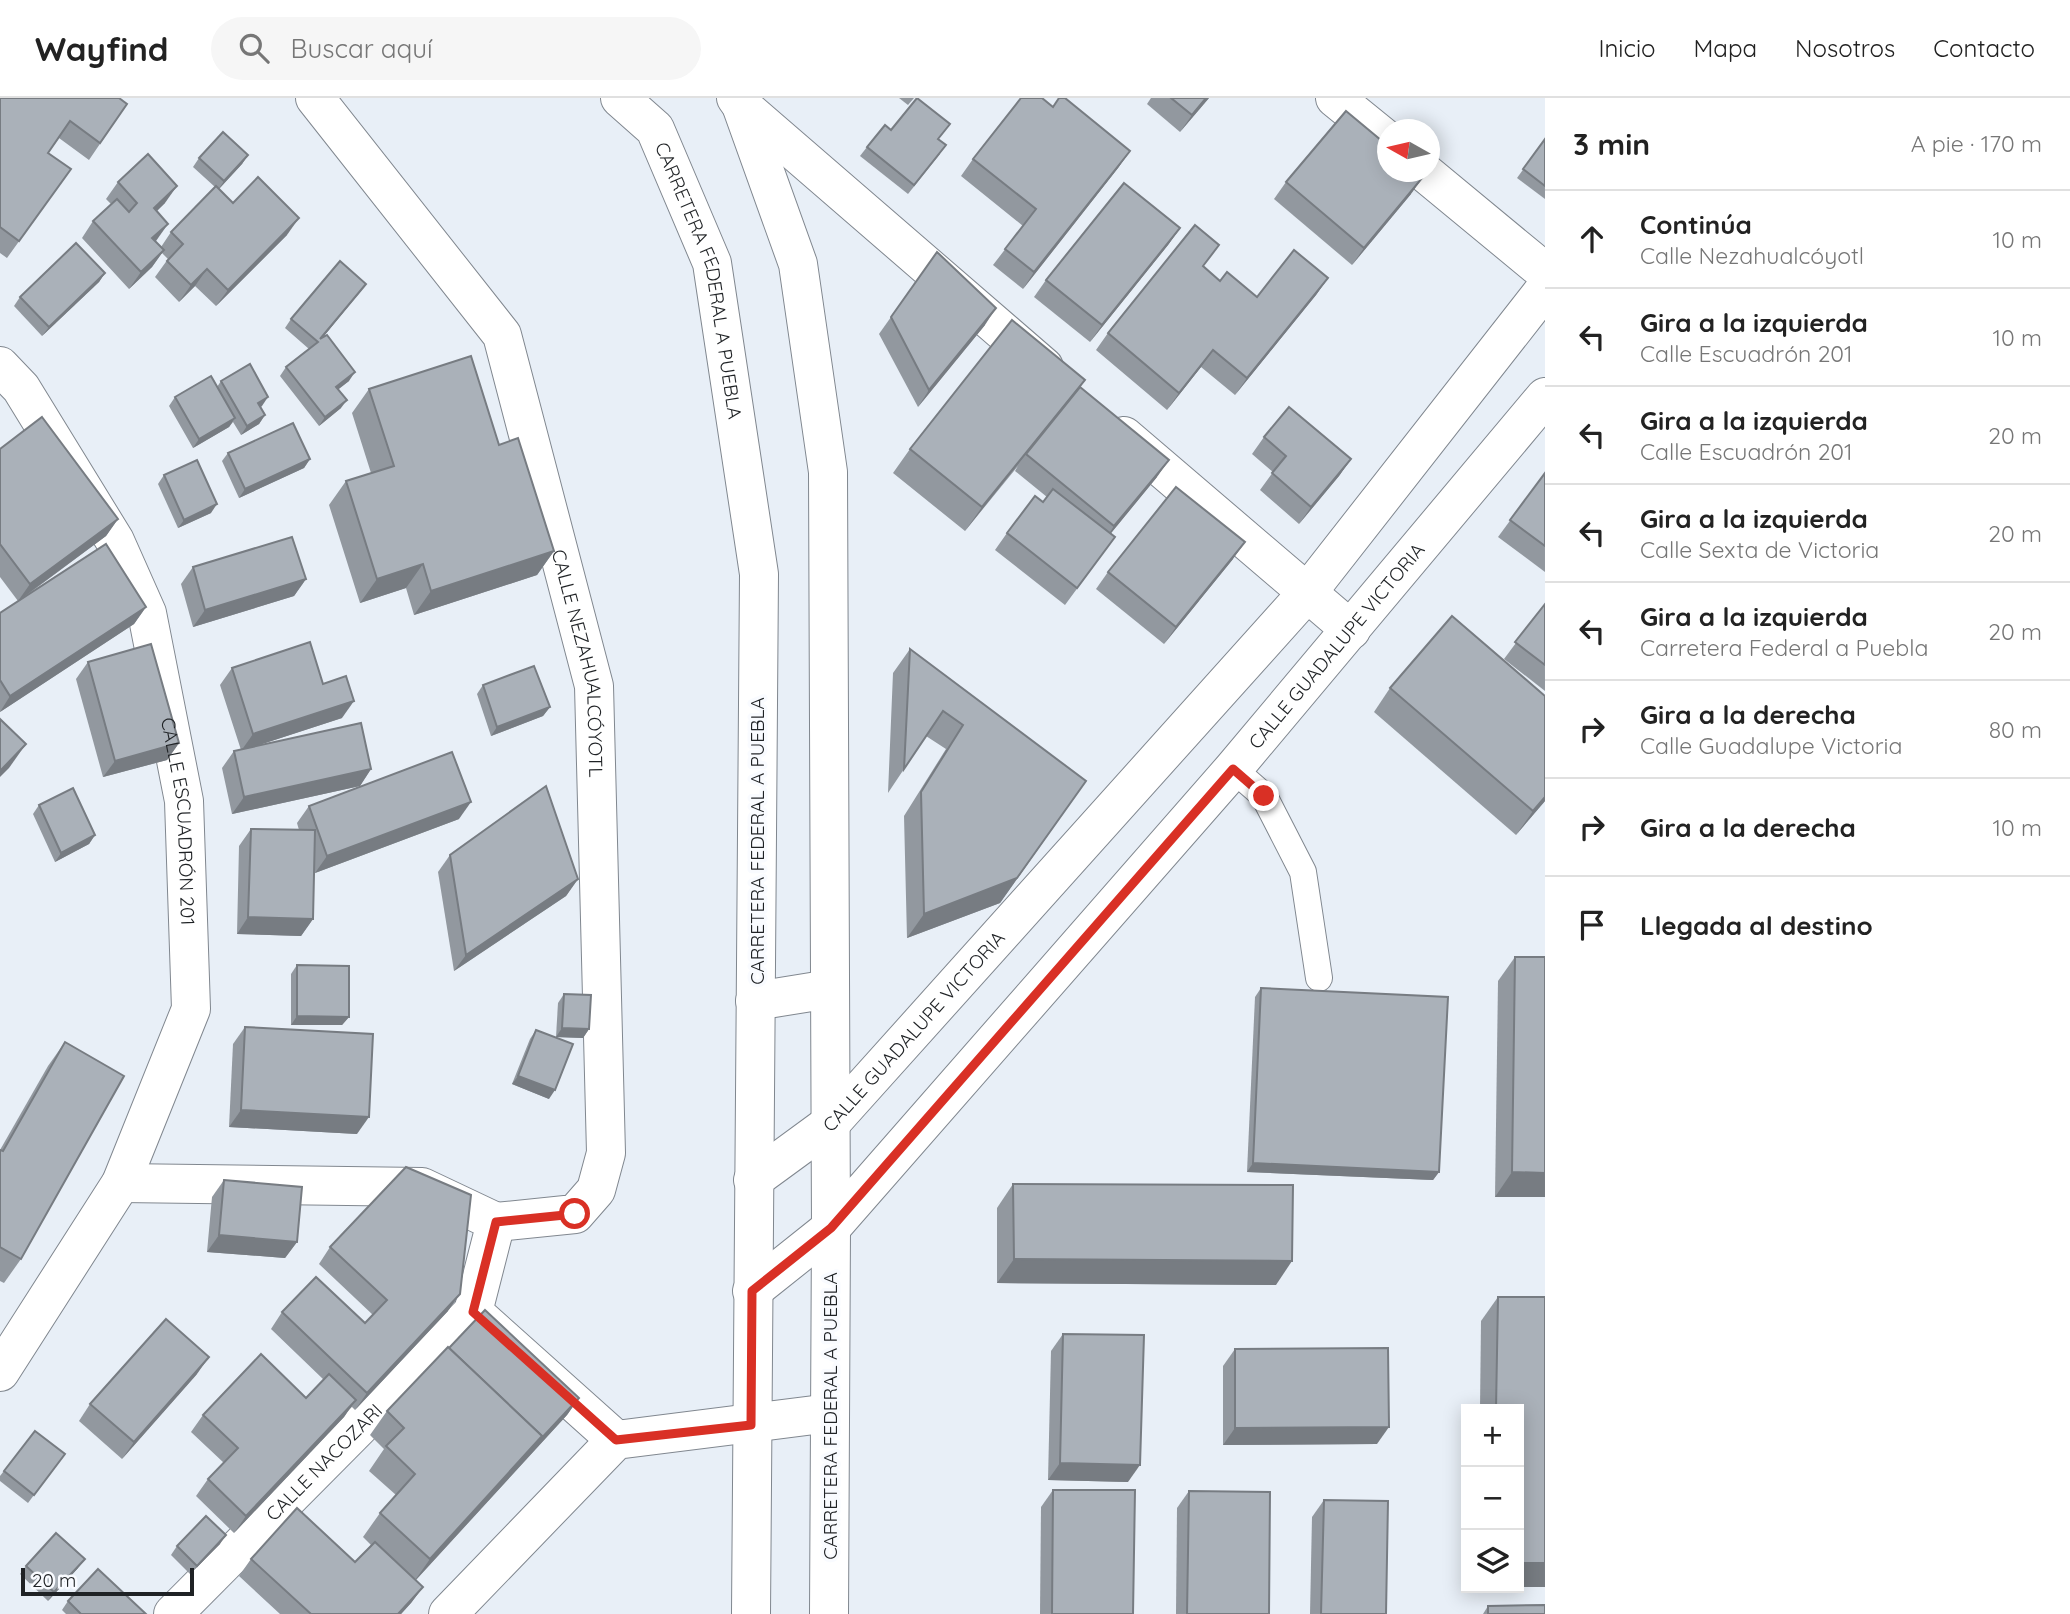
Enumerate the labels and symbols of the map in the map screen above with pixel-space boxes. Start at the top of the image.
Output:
north arrow [1377,119,1440,182]
street label: CARRETERA FEDERAL A PUEBLA [650,138,747,421]
street label: CALLE GUADALUPE VICTORIA [1243,538,1430,754]
street label: CALLE NEZAHUALCÓYOTL [547,547,608,778]
street label: CARRETERA FEDERAL A PUEBLA [745,697,769,985]
street label: CALLE ESCUADRÓN 201 [156,715,200,926]
route end [1248,780,1279,811]
street label: CALLE GUADALUPE VICTORIA [818,926,1010,1137]
route start [559,1198,590,1229]
street label: CARRETERA FEDERAL A PUEBLA [818,1272,842,1560]
street label: CALLE NACOZARI [260,1398,387,1526]
scale bar [21,1565,194,1597]

